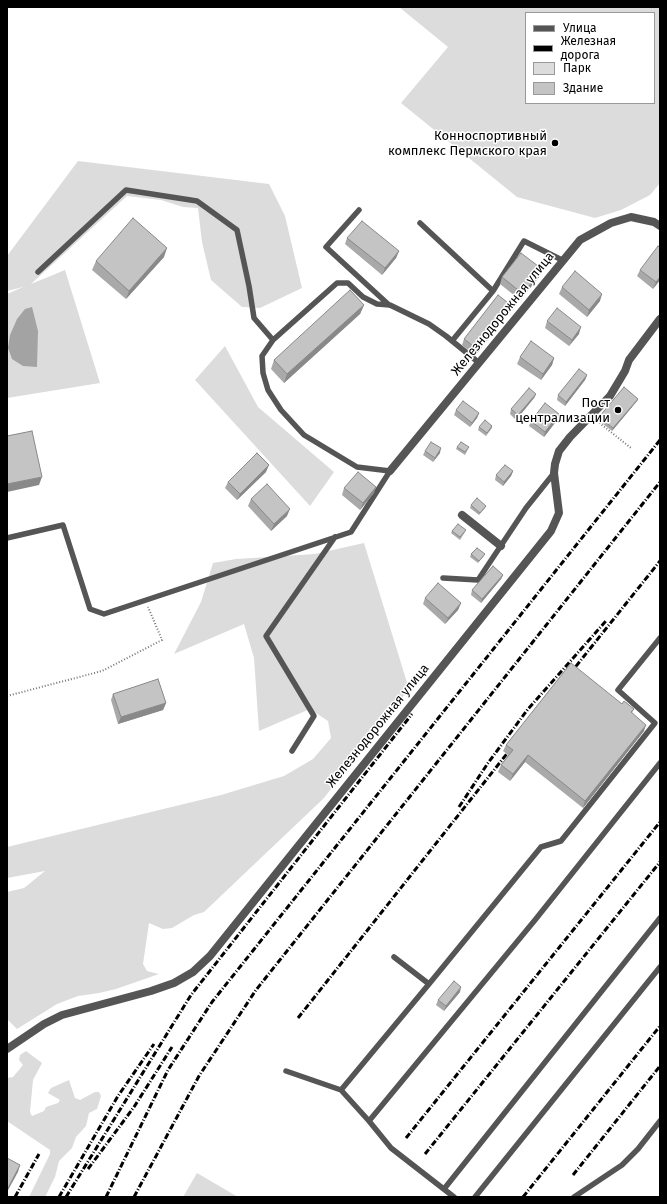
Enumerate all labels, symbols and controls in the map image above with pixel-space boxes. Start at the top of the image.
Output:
legend [525,12,655,104]
text: Улица [563,21,597,35]
text: Железная дорога [561,34,616,62]
text: Парк [563,61,591,75]
text: Здание [563,81,603,95]
place label: Конноспортивный комплекс Пермского края [388,128,547,159]
marker: Конноспортивный комплекс Пермского края [550,138,560,148]
street label: Железнодорожная улица [448,249,558,379]
place label: Пост централизации [515,395,610,426]
marker: Пост централизации [613,405,623,415]
street label: Железнодорожная улица [323,661,433,791]

